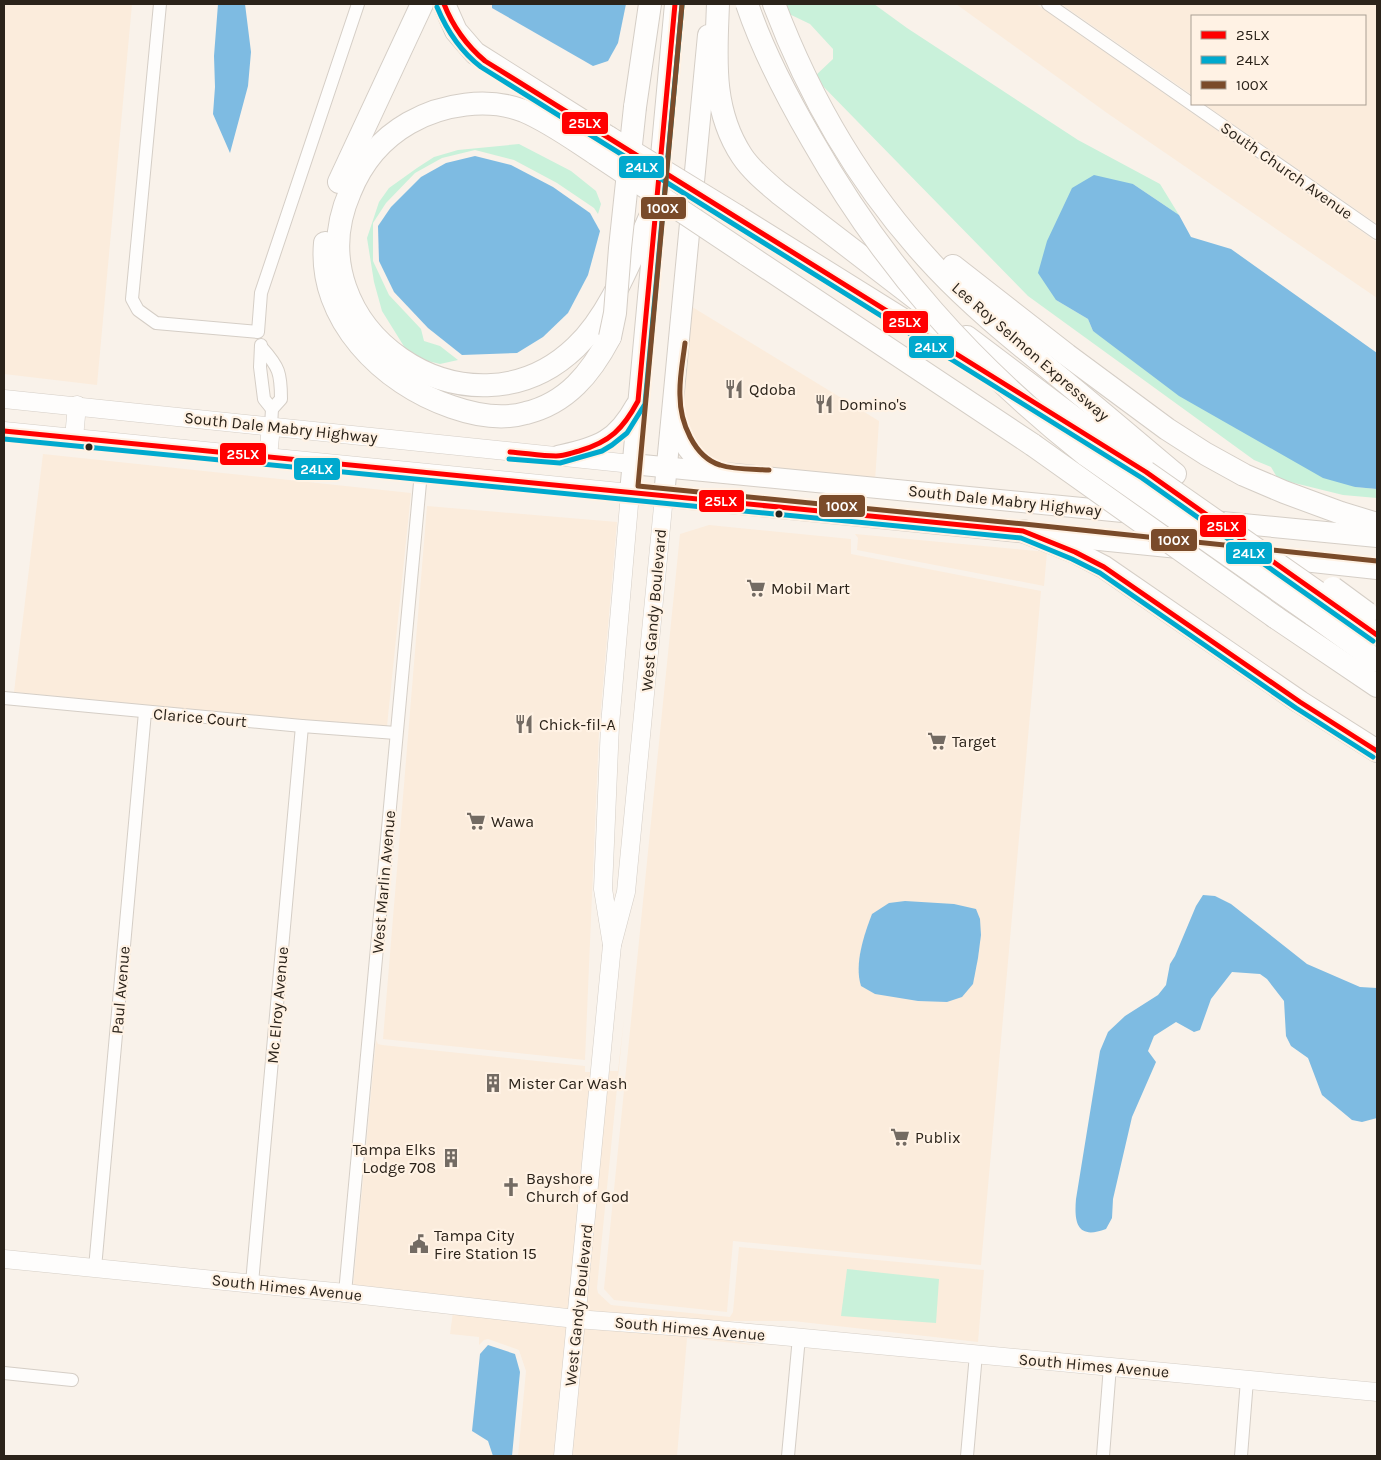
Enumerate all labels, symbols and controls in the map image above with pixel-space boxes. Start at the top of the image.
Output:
legend [1191,15,1366,105]
text: 25LX [1236,26,1270,44]
text: 24LX [1236,51,1270,69]
text: 100X [1236,76,1268,94]
line badge: 25LX [561,111,609,135]
text: 25LX [568,115,602,132]
street label: South Church Avenue [1217,118,1356,223]
line badge: 24LX [618,155,665,179]
text: 24LX [625,159,659,176]
line badge: 100X [640,196,687,220]
text: 100X [647,200,680,217]
street label: Lee Roy Selmon Expressway [948,278,1114,425]
line badge: 25LX [882,310,929,334]
text: 25LX [888,314,922,331]
line badge: 24LX [908,335,955,359]
text: 24LX [914,339,948,356]
restaurant icon: Qdoba [723,378,745,400]
place label: Qdoba [749,380,796,399]
restaurant icon: Domino's [813,393,835,415]
place label: Domino's [839,395,907,414]
street label: South Dale Mabry Highway [183,408,379,447]
unlabelled marker [84,442,94,452]
line badge: 25LX [219,442,267,466]
text: 25LX [226,446,260,463]
line badge: 24LX [293,457,341,481]
text: 24LX [300,461,334,478]
street label: South Dale Mabry Highway [907,481,1103,520]
line badge: 25LX [698,489,745,513]
text: 25LX [704,493,738,510]
line badge: 100X [818,494,866,518]
text: 100X [826,498,859,515]
unlabelled marker [774,509,784,519]
line badge: 25LX [1199,514,1247,538]
text: 25LX [1206,518,1240,535]
street label: West Gandy Boulevard [637,528,670,692]
line badge: 100X [1150,528,1198,552]
text: 100X [1158,532,1191,549]
line badge: 24LX [1225,541,1273,565]
text: 24LX [1232,545,1266,562]
supermarket icon: Mobil Mart [745,577,767,599]
place label: Mobil Mart [771,579,850,598]
street label: Clarice Court [152,704,248,731]
restaurant icon: Chick-fil-A [513,713,535,735]
place label: Chick-fil-A [539,715,616,734]
supermarket icon: Target [926,730,948,752]
place label: Target [952,732,996,751]
street label: West Marlin Avenue [368,810,399,954]
supermarket icon: Wawa [465,810,487,832]
place label: Wawa [491,812,534,831]
street label: Paul Avenue [107,945,134,1035]
street label: Mc Elroy Avenue [263,946,292,1064]
building icon: Mister Car Wash [482,1072,504,1094]
place label: Mister Car Wash [508,1074,627,1093]
supermarket icon: Publix [889,1126,911,1148]
place label: Publix [915,1128,960,1147]
place label: Tampa Elks Lodge 708 [353,1140,436,1177]
building icon: Tampa Elks Lodge 708 [440,1147,462,1169]
place label: Bayshore Church of God [526,1169,629,1206]
church icon: Bayshore Church of God [500,1176,522,1198]
street label: West Gandy Boulevard [561,1223,596,1387]
place label: Tampa City Fire Station 15 [434,1226,537,1263]
public building icon: Tampa City Fire Station 15 [408,1233,430,1255]
street label: South Himes Avenue [211,1270,363,1305]
street label: South Himes Avenue [614,1312,766,1345]
street label: South Himes Avenue [1018,1349,1170,1382]

